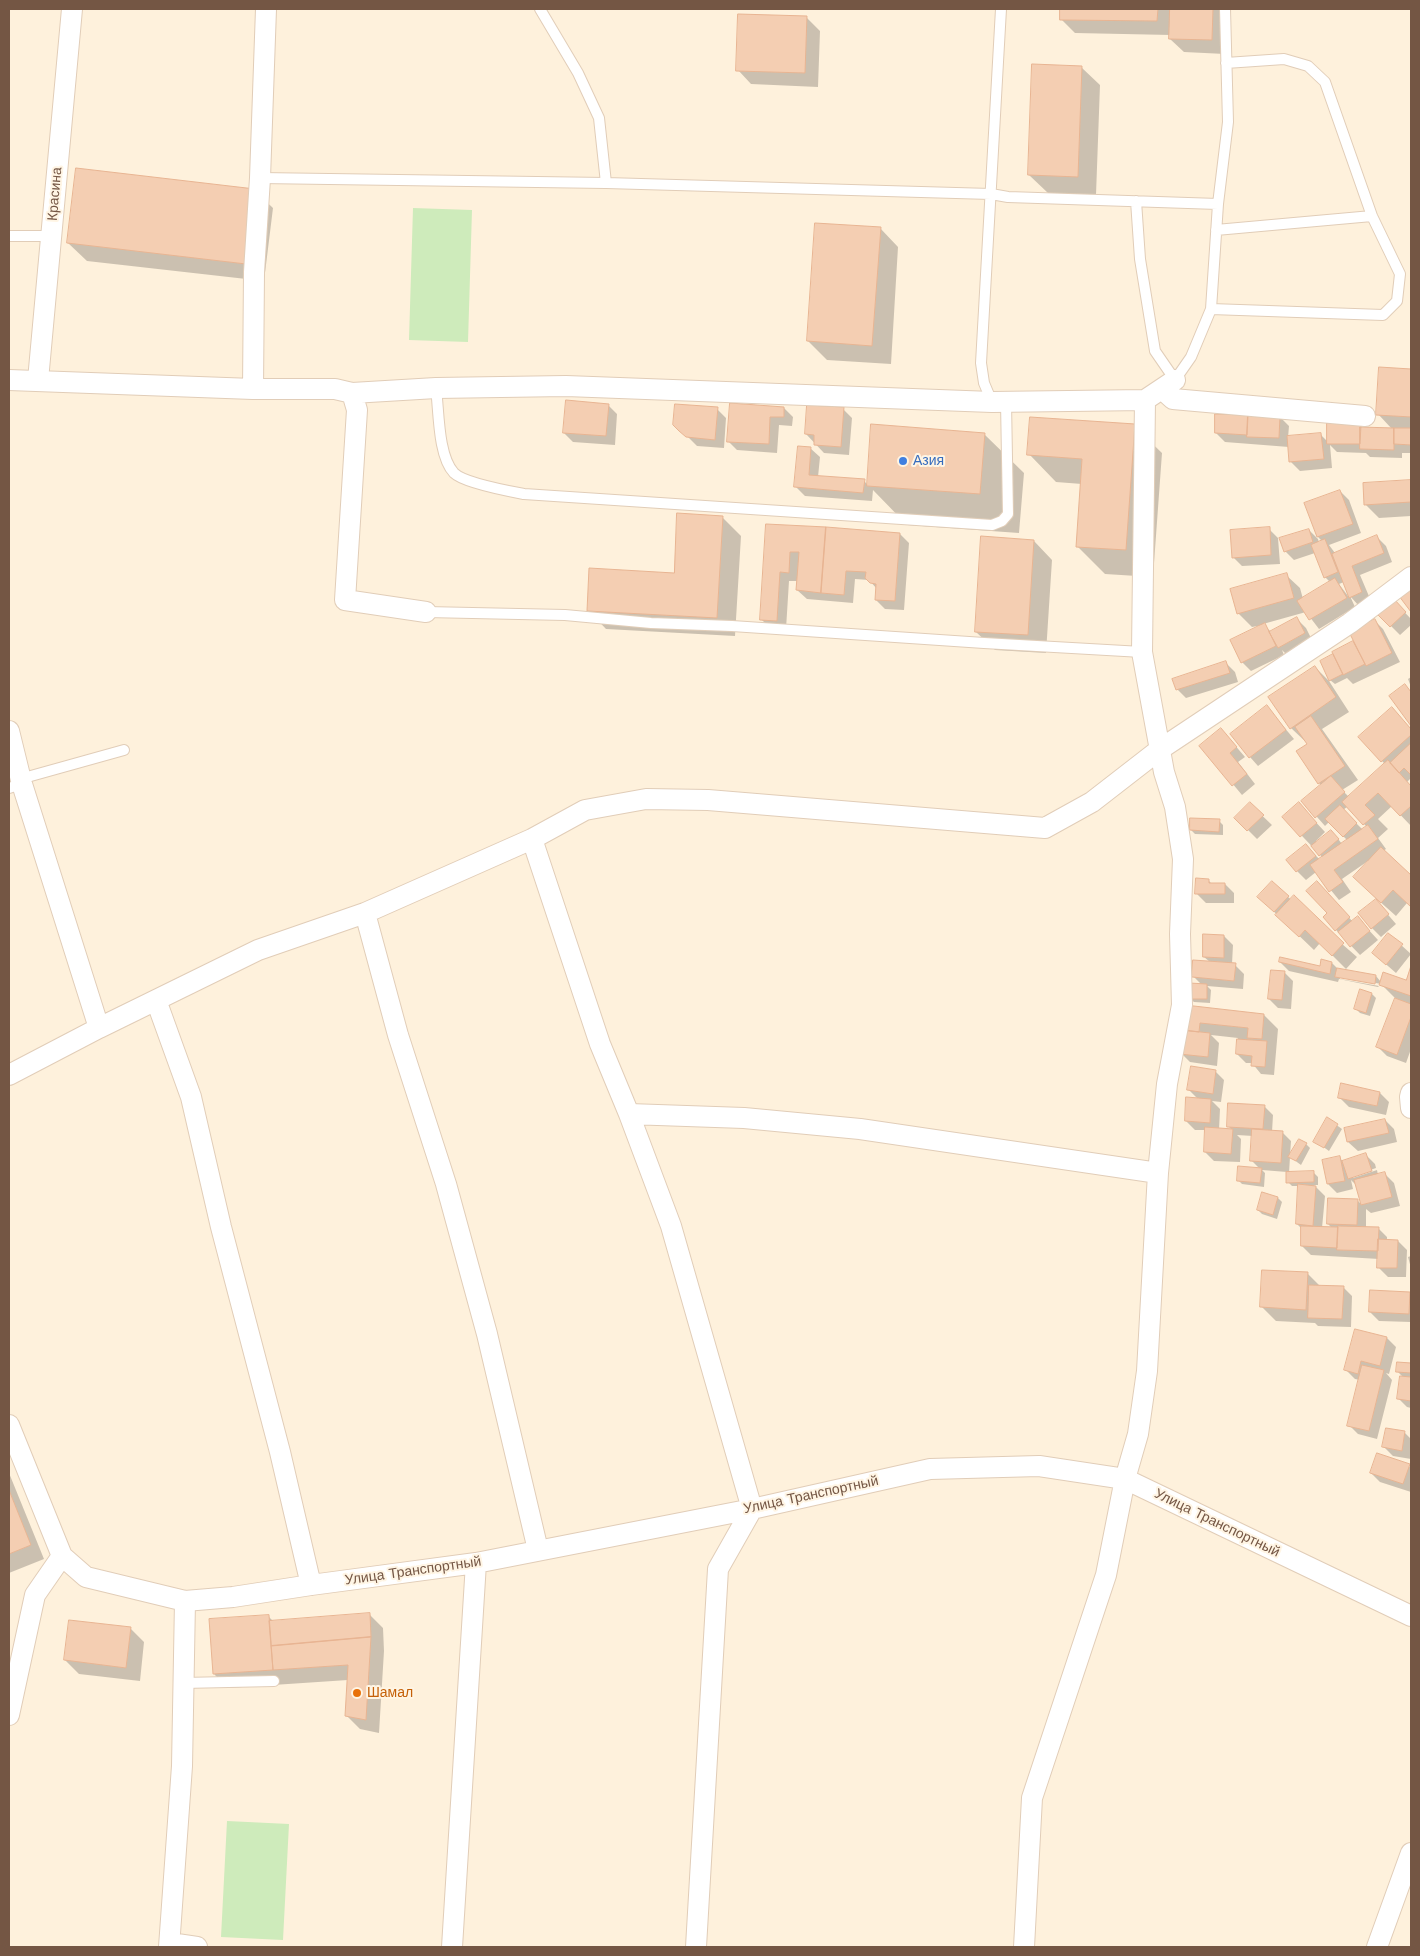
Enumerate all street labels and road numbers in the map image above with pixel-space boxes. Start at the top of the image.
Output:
street label: Красина [44,166,66,222]
street label: Улица Транспортный [742,1472,880,1518]
street label: Улица Транспортный [1152,1485,1282,1561]
street label: Улица Транспортный [344,1553,482,1589]

